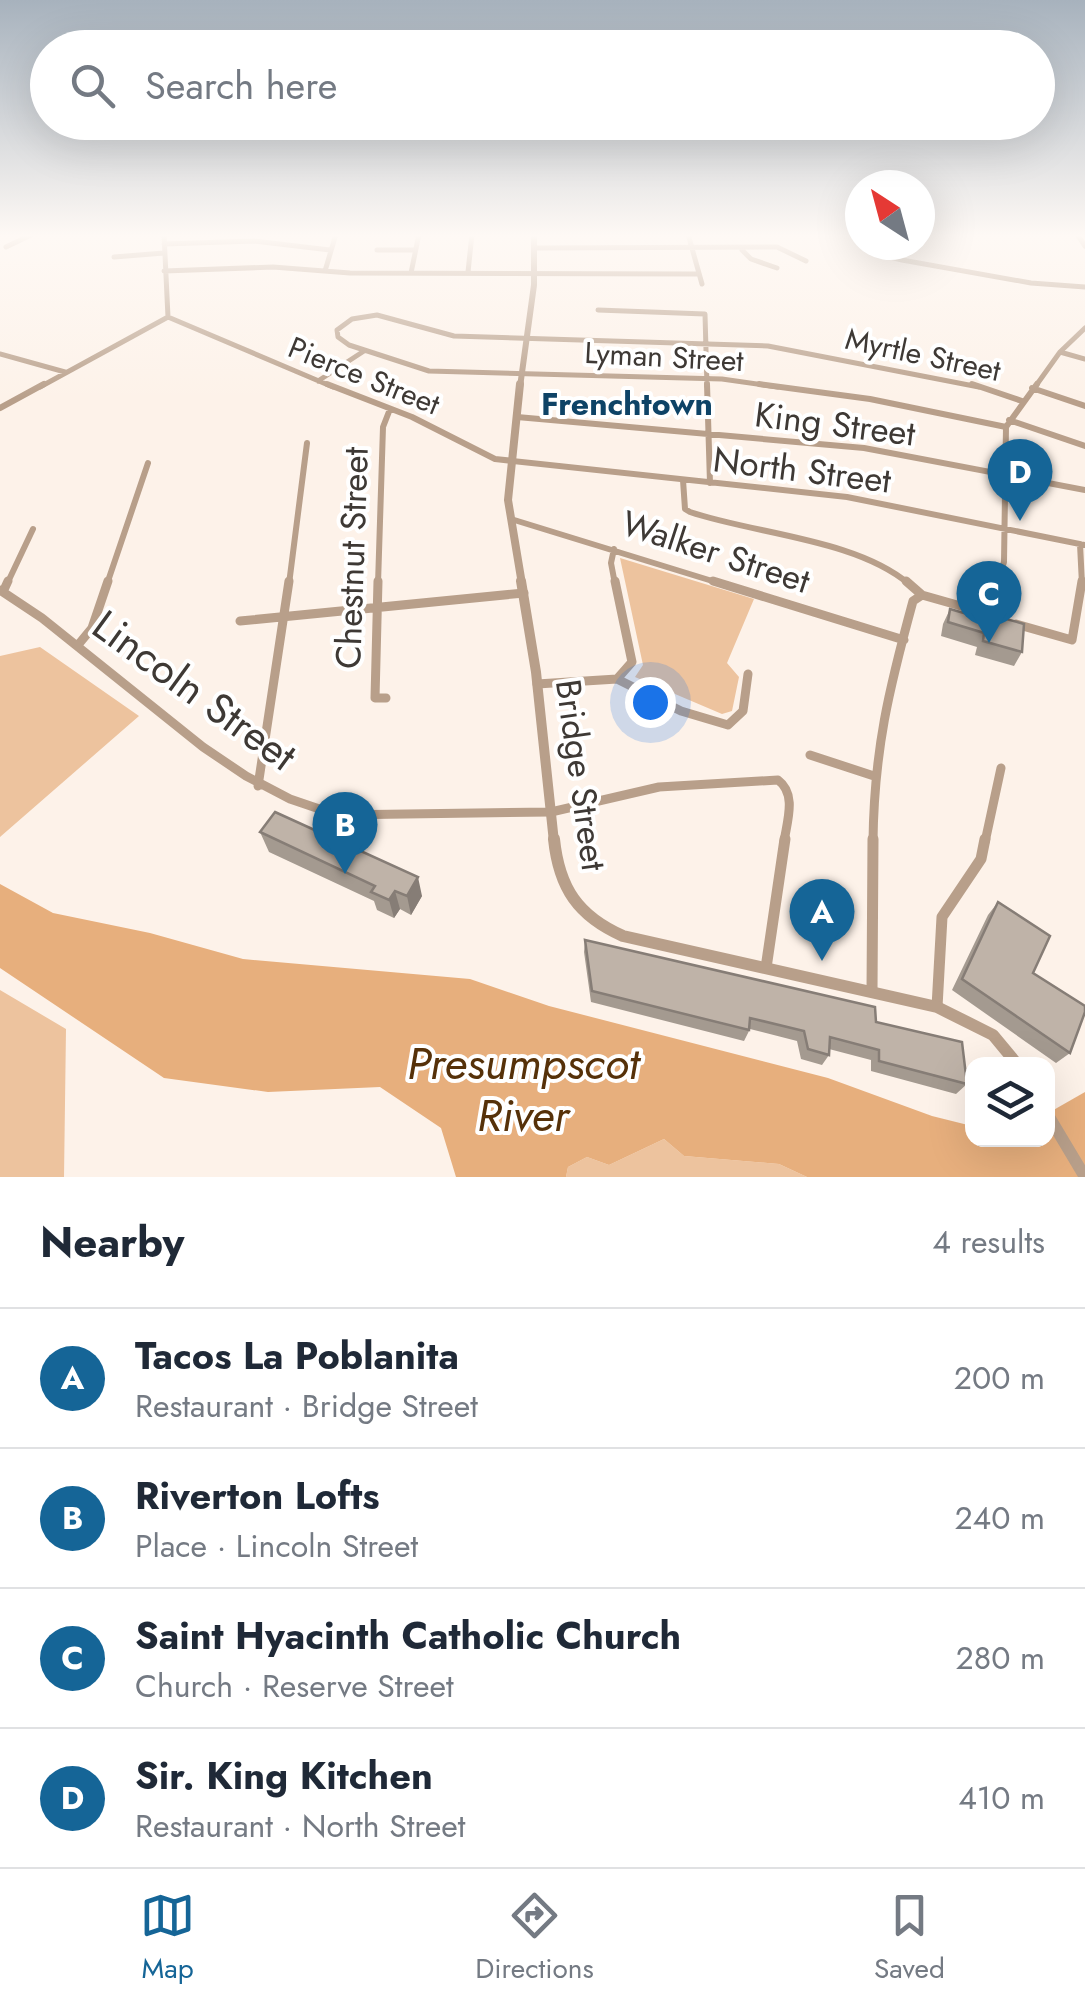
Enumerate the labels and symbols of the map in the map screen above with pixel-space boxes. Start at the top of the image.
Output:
north arrow [845,170,935,260]
street label: Myrtle Street [841,317,1006,392]
street label: Pierce Street [282,326,447,426]
street label: Lyman Street [583,331,746,382]
district label: Frenchtown [541,381,713,427]
street label: King Street [752,389,919,459]
street label: North Street [710,434,894,506]
pin: D [988,438,1052,521]
street label: Chestnut Street [323,446,381,670]
street label: Walker Street [616,498,817,606]
pin: C [956,560,1022,643]
street label: Lincoln Street [80,595,309,785]
street label: Bridge Street [543,676,619,874]
your location [625,677,676,728]
pin: B [312,792,378,874]
pin: A [790,878,854,961]
water label: Presumpscot River [407,1031,642,1148]

